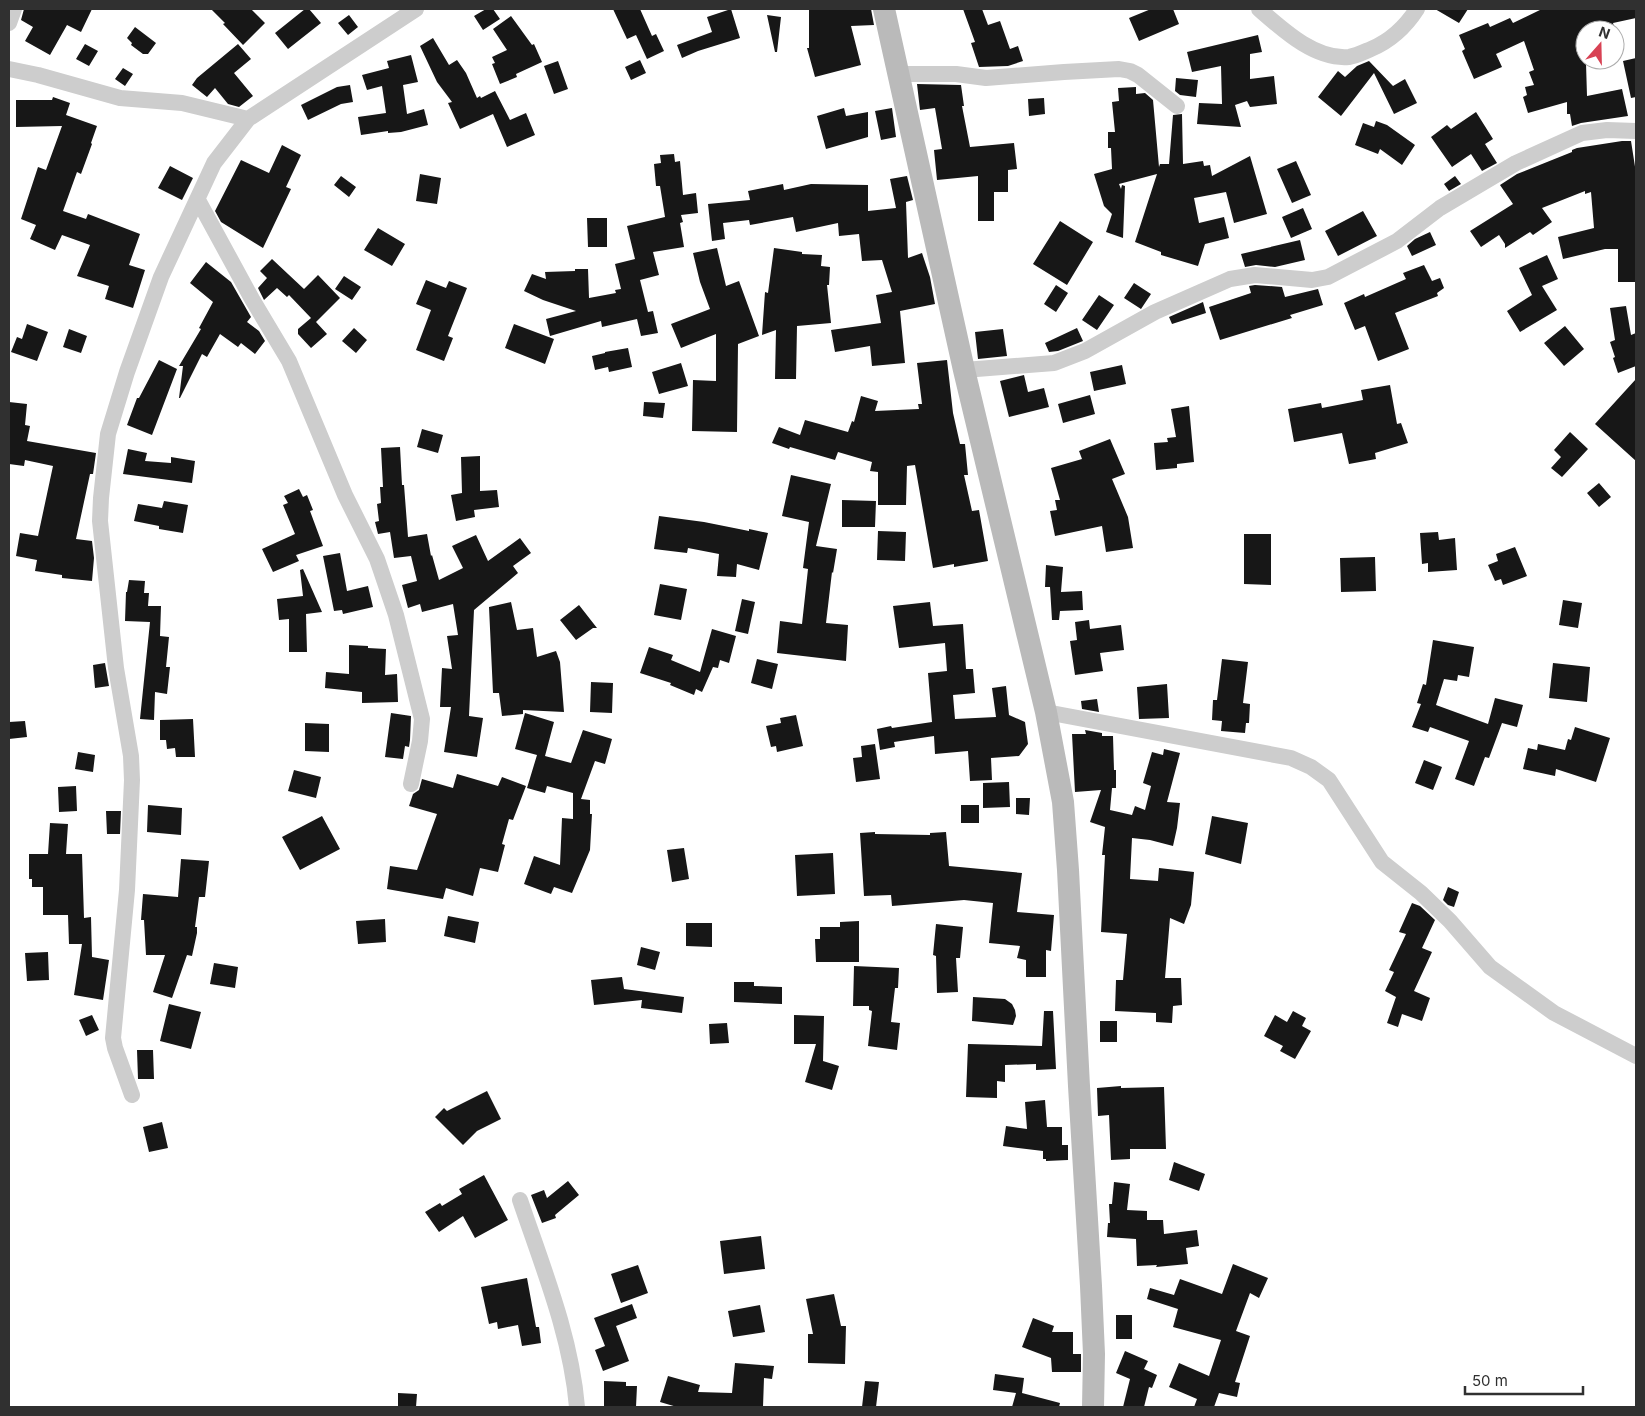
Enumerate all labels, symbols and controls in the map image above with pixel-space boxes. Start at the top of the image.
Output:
north arrow [1575,20,1625,70]
text: N [1597,23,1613,42]
scale bar [1465,1364,1582,1396]
text: 50 m [1472,1371,1508,1390]

